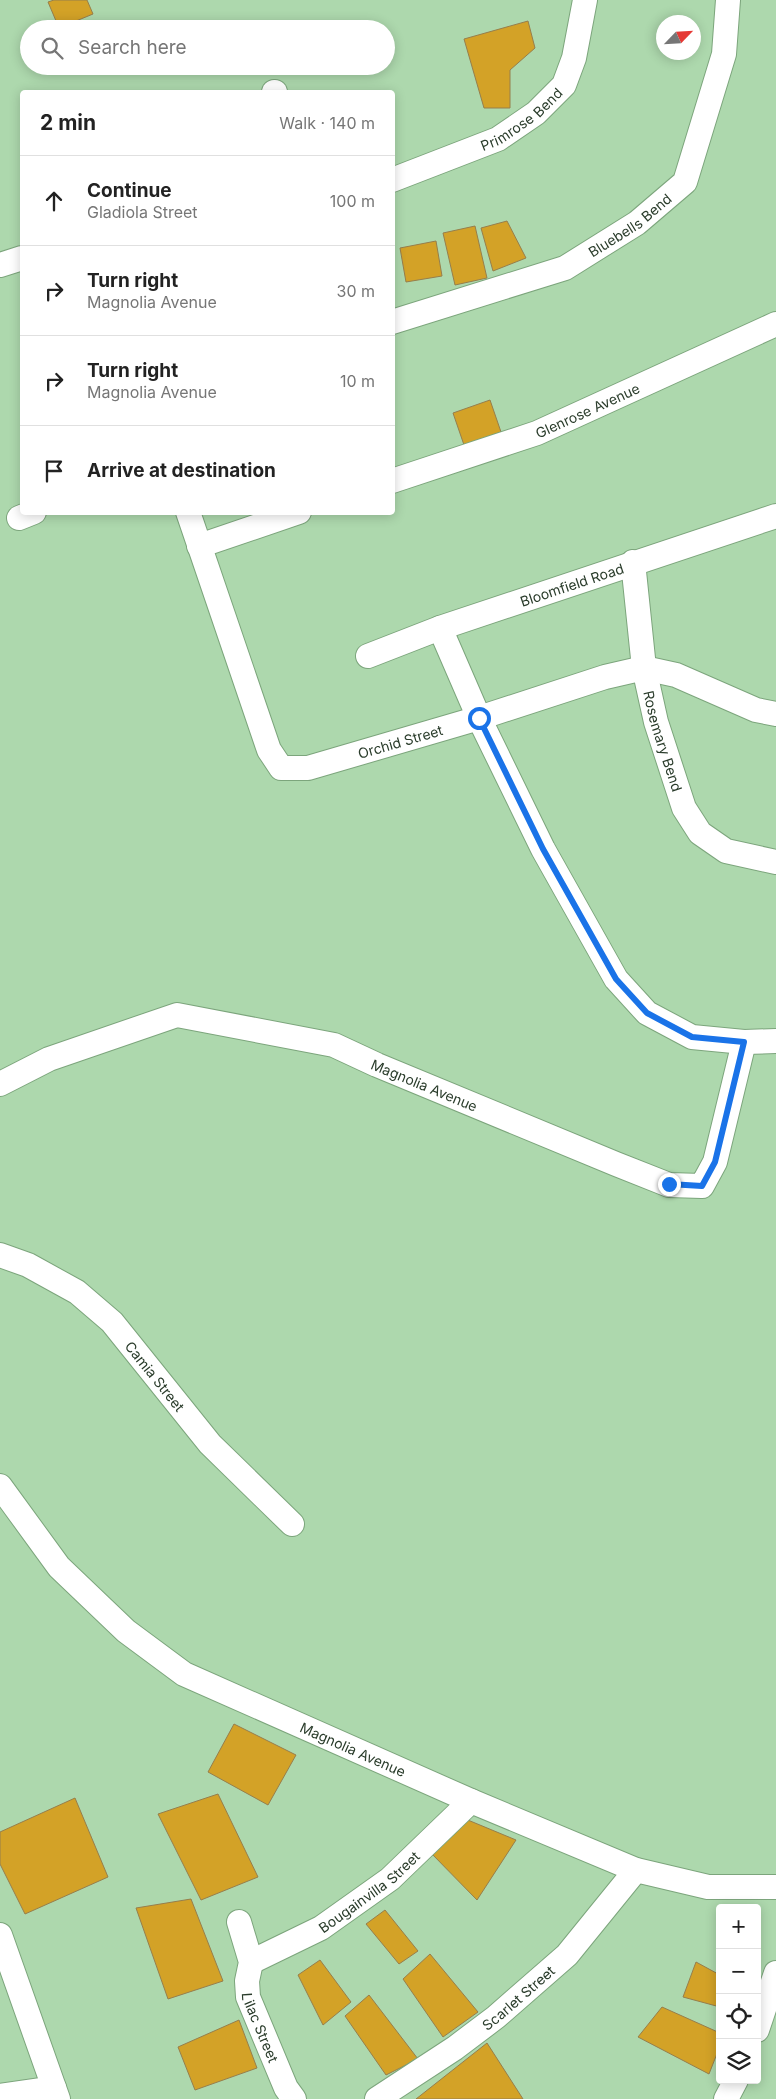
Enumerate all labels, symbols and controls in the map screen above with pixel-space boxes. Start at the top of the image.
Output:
north arrow [656,15,701,60]
search box [20,20,395,75]
icon: search [38,34,66,62]
text: Search here [78,36,187,59]
street label: Primrose Bend [478,84,565,154]
text: 2 min [40,110,96,135]
text: Walk · 140 m [279,113,375,133]
text: Continue [87,179,172,202]
icon: ahead [40,187,68,215]
street label: Bluebells Bend [585,189,674,260]
text: 100 m [330,191,375,211]
text: Gladiola Street [87,202,198,222]
text: Turn right [87,269,178,292]
icon: right [40,277,68,305]
text: 30 m [337,281,375,301]
text: Magnolia Avenue [87,292,217,312]
text: Turn right [87,359,178,382]
icon: right [40,367,68,395]
text: 10 m [340,371,375,391]
street label: Glenrose Avenue [533,379,642,441]
text: Magnolia Avenue [87,382,217,402]
icon: arrive [40,457,68,485]
text: Arrive at destination [87,459,276,482]
street label: Bloomfield Road [518,559,626,609]
street label: Rosemary Bend [641,689,686,793]
route start [468,707,491,730]
street label: Orchid Street [356,721,445,762]
street label: Magnolia Avenue [369,1055,480,1114]
route end [658,1173,681,1196]
street label: Camia Street [122,1337,189,1415]
street label: Magnolia Avenue [298,1718,409,1780]
street label: Bougainvilla Street [315,1847,423,1936]
map controls [716,1904,761,2084]
button: + [716,1904,761,1949]
button: − [716,1949,761,1994]
street label: Scarlet Street [478,1961,558,2033]
street label: Lilac Street [239,1992,283,2065]
button: locate [716,1994,761,2039]
button: layers [716,2039,761,2084]

